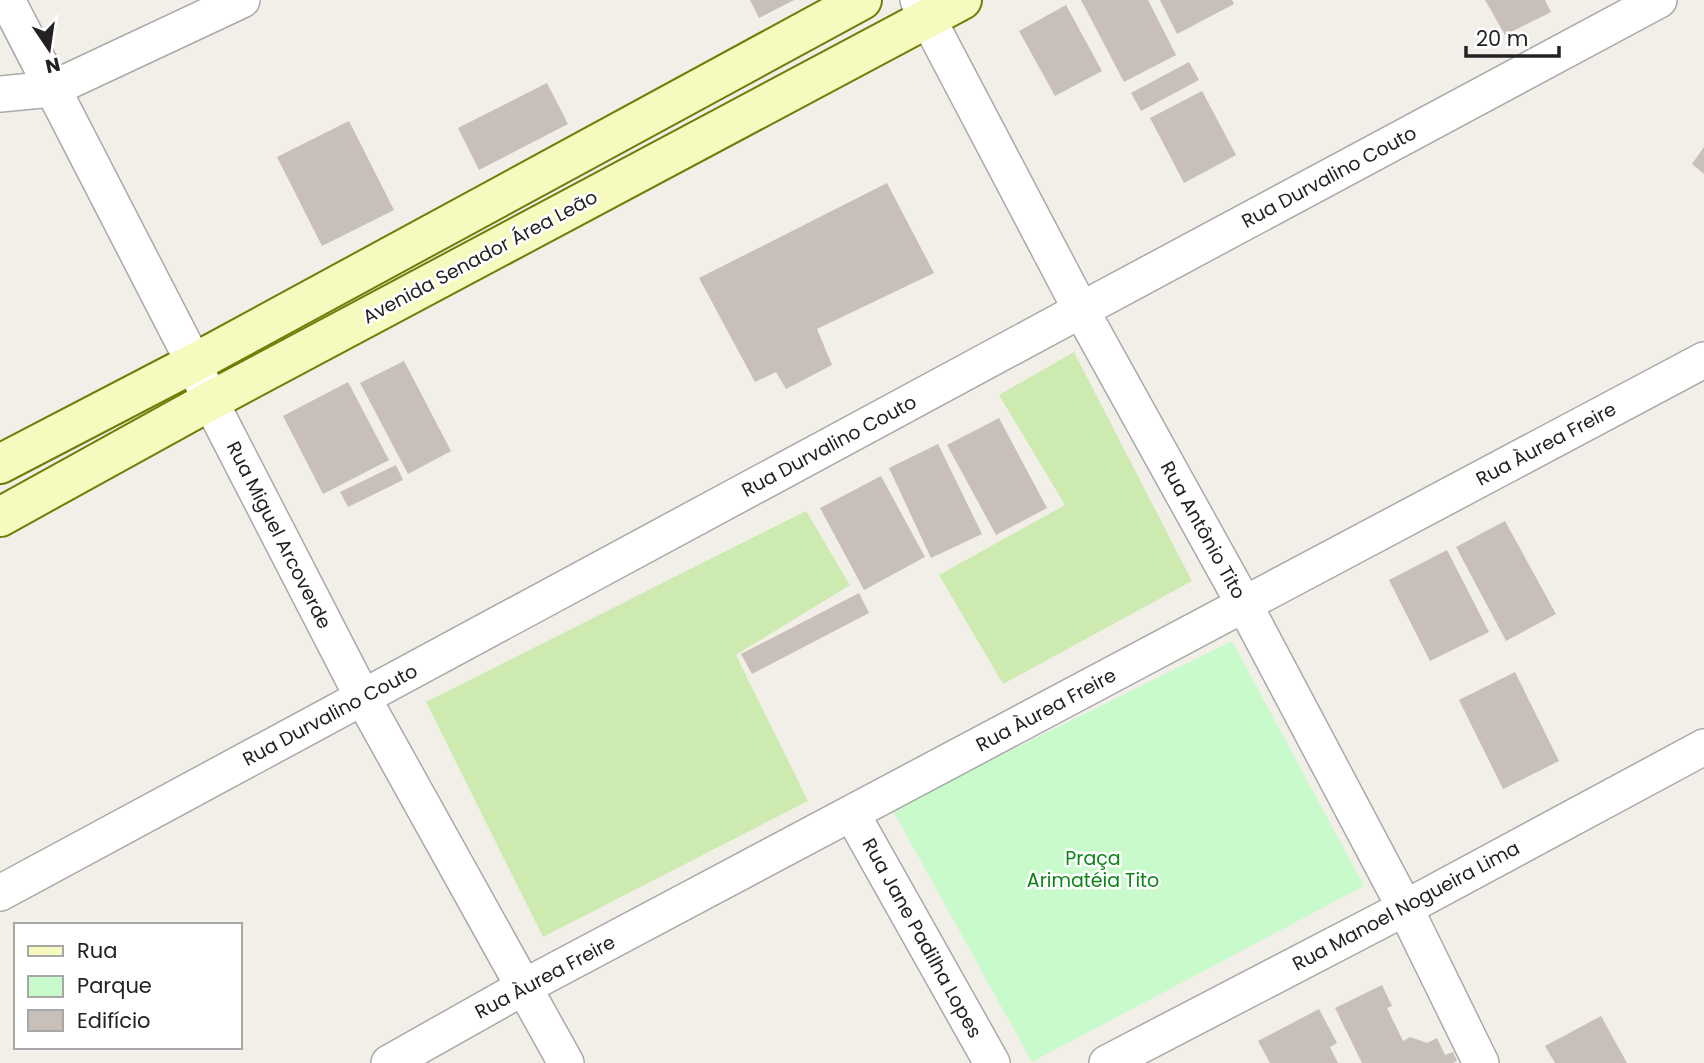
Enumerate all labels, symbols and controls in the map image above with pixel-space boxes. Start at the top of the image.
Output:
north arrow [14,14,84,84]
scale bar [1466,14,1559,58]
text: 20 m [1476,24,1529,53]
text: N [43,50,63,80]
street label: Rua Durvalino Couto [1237,119,1421,235]
street label: Avenida Senador Área Leão [358,183,602,331]
street label: Rua Durvalino Couto [737,388,921,504]
street label: Rua Àurea Freire [1471,396,1621,492]
street label: Rua Miguel Arcoverde [220,437,338,633]
street label: Rua Antônio Tito [1154,456,1252,604]
street label: Rua Durvalino Couto [238,657,422,773]
street label: Rua Àurea Freire [971,662,1121,758]
street label: Rua Jane Padilha Lopes [856,833,988,1043]
street label: Rua Manoel Nogueira Lima [1288,834,1524,978]
park label: Praça Arimatéia Tito [1027,845,1159,894]
legend [14,923,242,1049]
street label: Rua Àurea Freire [470,929,620,1025]
text: Rua [77,936,117,965]
text: Parque [77,971,152,1000]
text: Edifício [77,1006,151,1035]

